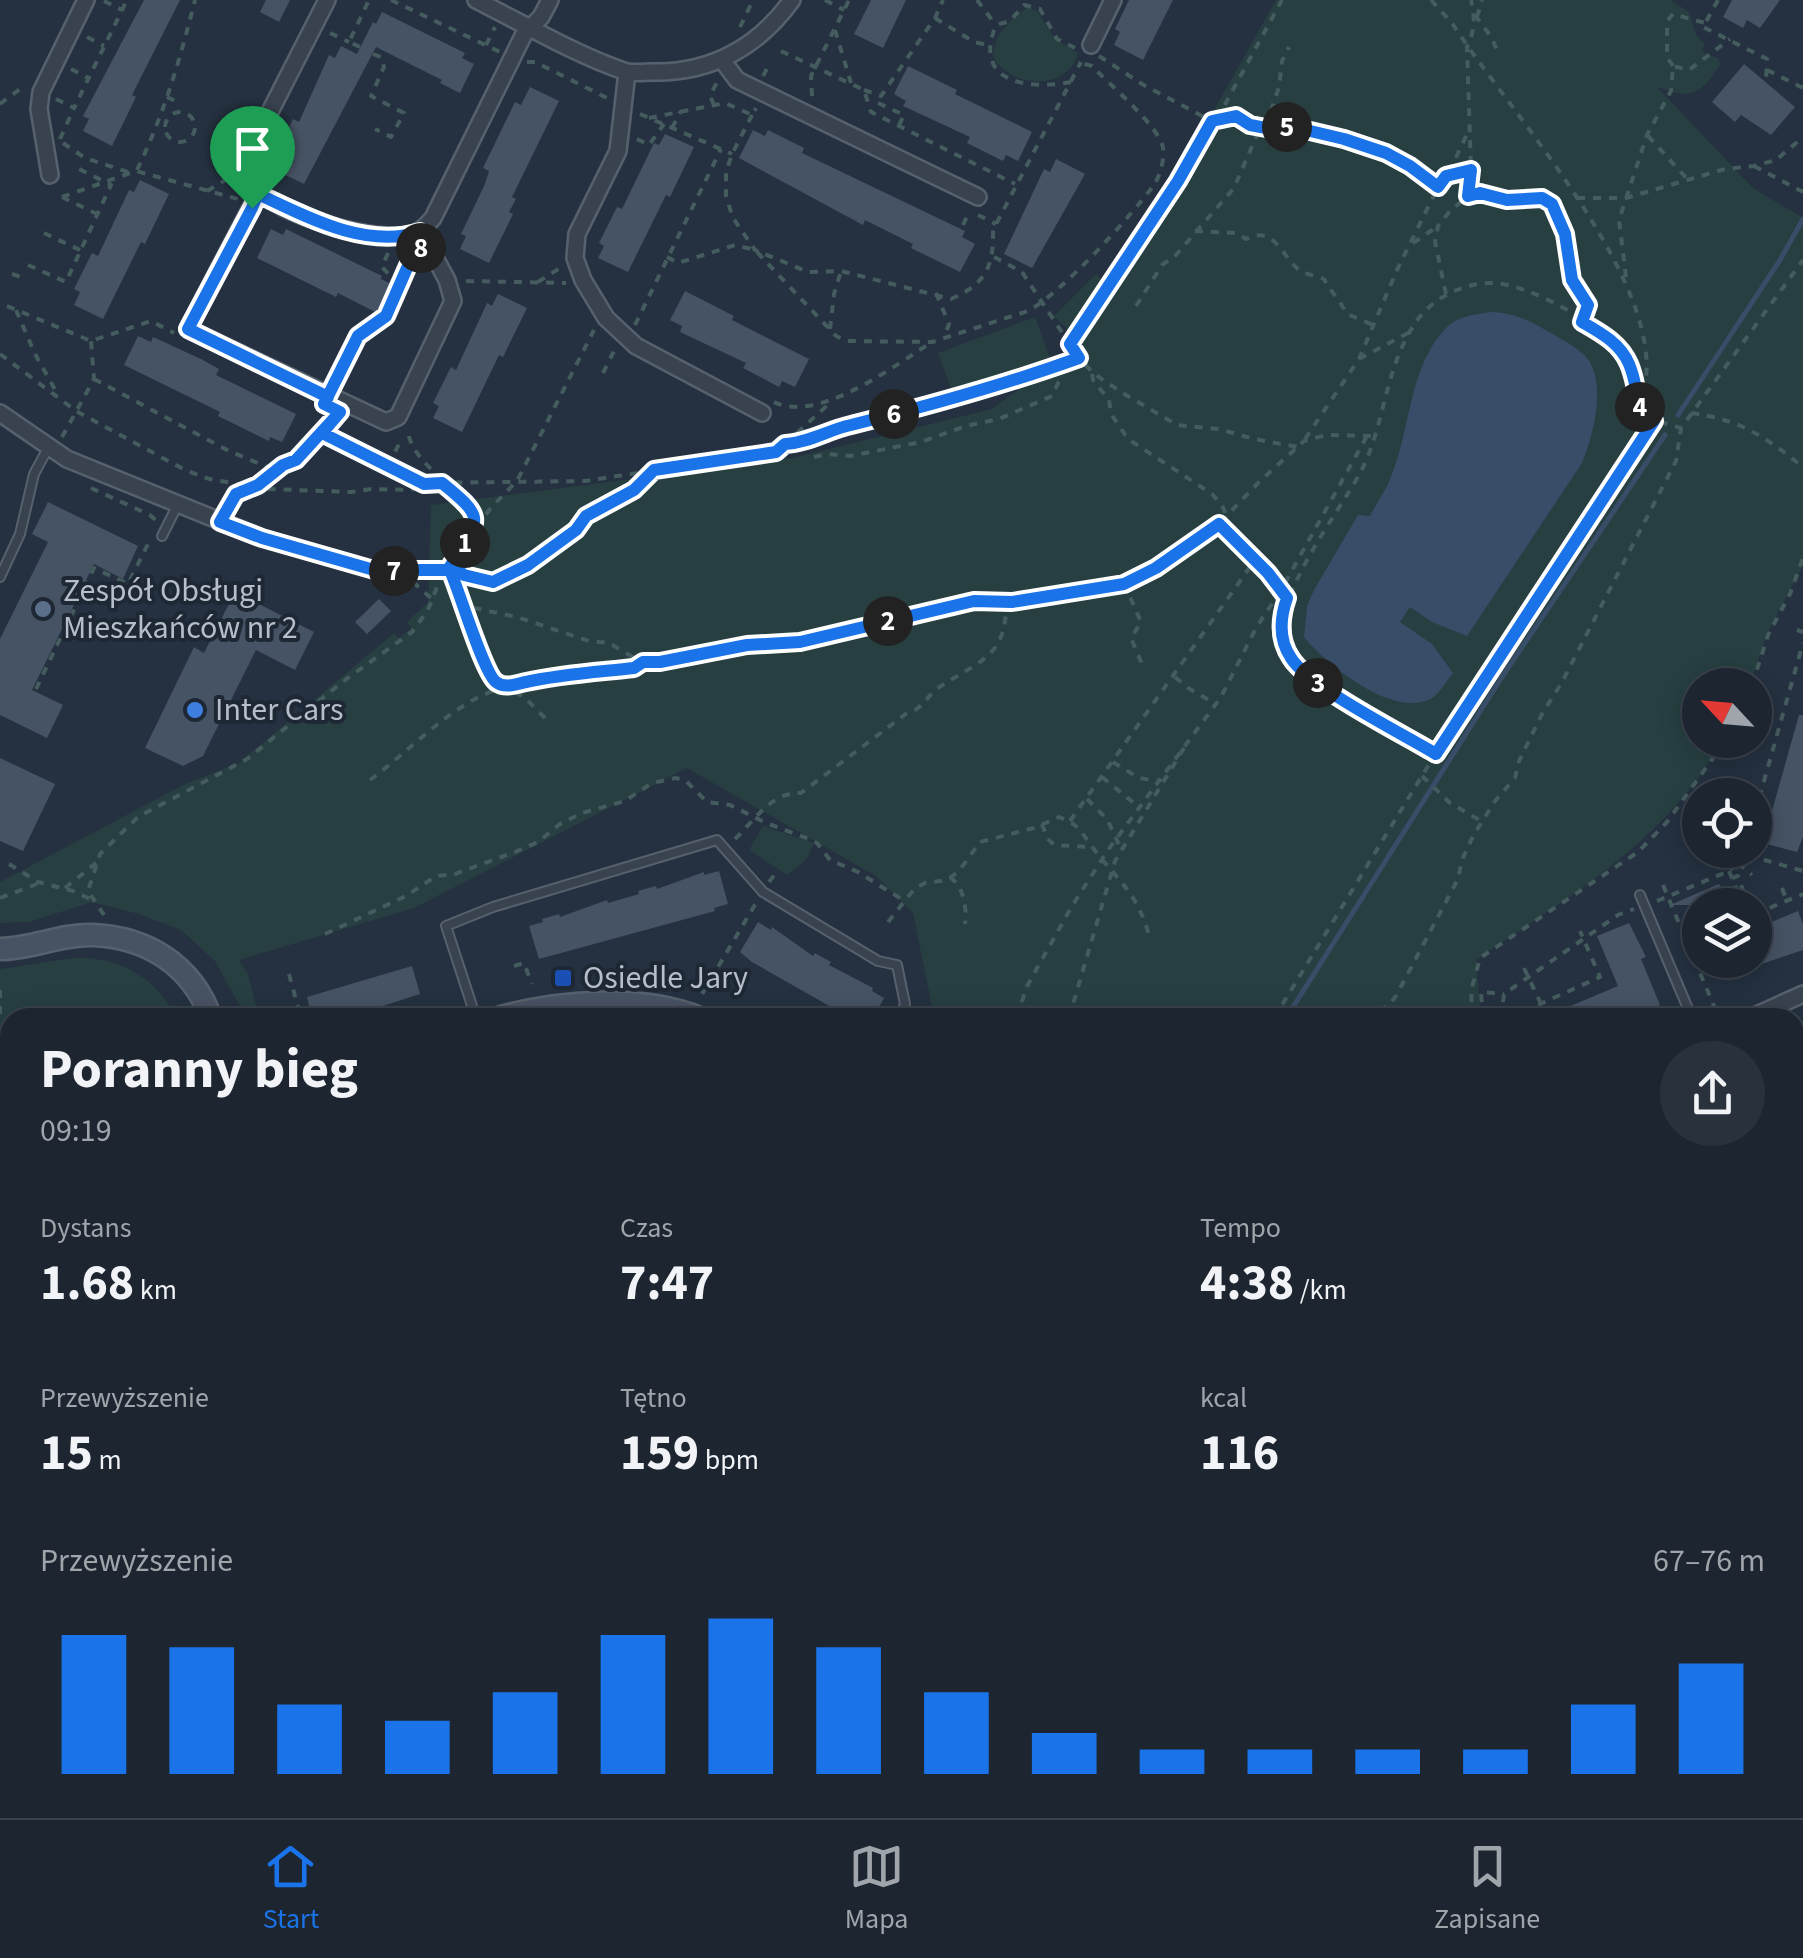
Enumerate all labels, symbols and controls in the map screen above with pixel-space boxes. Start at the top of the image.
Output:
pin: 5 [1262,102,1312,152]
pin [210,106,295,209]
text: 5 [1280,107,1294,147]
icon: arrive [225,121,280,176]
pin: 8 [396,223,446,273]
text: 8 [414,228,428,268]
pin: 4 [1615,382,1665,432]
text: 4 [1633,387,1647,427]
pin: 6 [869,389,919,439]
text: 6 [887,394,901,434]
pin: 1 [440,518,490,568]
text: 1 [458,523,472,563]
pin: 7 [369,546,419,596]
text: 7 [387,551,401,591]
place label: Zespół Obsługi Mieszkańców nr 2 [63,568,298,651]
pin: 2 [863,596,913,646]
marker: Zespół Obsługi Mieszkańców nr 2 [32,598,54,620]
text: 2 [881,601,895,641]
pin: 3 [1293,658,1343,708]
text: 3 [1311,663,1325,703]
north arrow [1682,668,1772,758]
map controls [1682,668,1772,978]
place label: Inter Cars [215,687,343,733]
marker: Inter Cars [184,699,206,721]
button: locate [1682,778,1772,868]
button: layers [1682,888,1772,978]
place label: Osiedle Jary [583,955,748,1001]
marker: Osiedle Jary [552,967,574,989]
text: Poranny bieg [40,1031,358,1109]
button: share [1660,1041,1765,1146]
text: 09:19 [40,1108,112,1154]
text: Dystans [40,1208,132,1248]
text: Czas [620,1208,673,1248]
text: Tempo [1200,1208,1281,1248]
text: 1.68 [40,1248,134,1319]
text: 7:47 [620,1248,714,1319]
text: 4:38 [1200,1248,1294,1319]
text: km [134,1270,177,1310]
text: /km [1294,1270,1347,1310]
text: Przewyższenie [40,1378,209,1418]
text: Tętno [620,1378,687,1418]
text: kcal [1200,1378,1247,1418]
text: 15 [40,1418,93,1489]
text: 159 [620,1418,699,1489]
text: 116 [1200,1418,1279,1489]
text: m [93,1440,122,1480]
text: bpm [699,1440,759,1480]
text: Przewyższenie [40,1538,233,1584]
text: 67–76 m [1653,1538,1765,1584]
tab: Start [263,1839,319,1939]
tab: Mapa [845,1839,908,1939]
tab: Zapisane [1434,1839,1540,1939]

